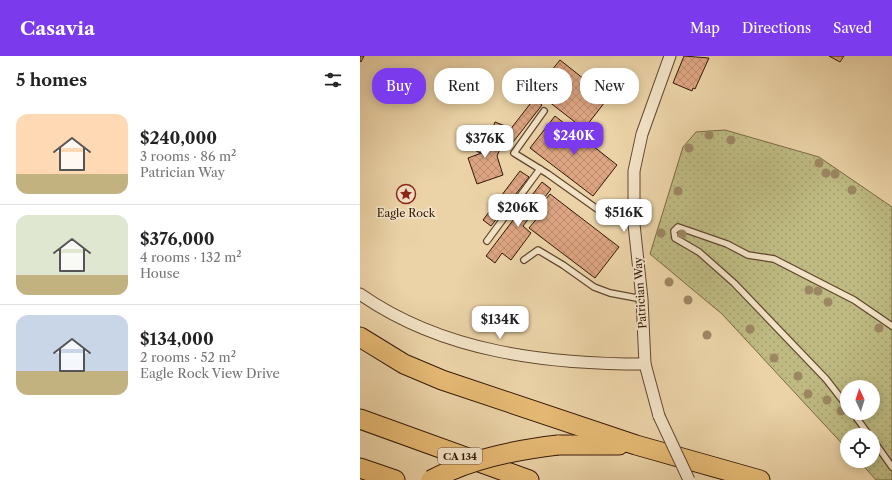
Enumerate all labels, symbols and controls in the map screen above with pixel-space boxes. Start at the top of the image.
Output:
text: Casavia [20,17,95,40]
text: Map [690,19,720,37]
text: Directions [742,19,811,37]
text: Saved [833,19,872,37]
chip: Buy [372,68,426,104]
chip: Rent [434,68,494,104]
chip: Filters [502,68,572,104]
chip: New [580,68,639,104]
icon: filters [322,69,344,91]
text: 5 homes [16,70,87,90]
pin: $240K [546,122,602,156]
pin: $376K [457,125,513,159]
text: $240K [553,127,595,143]
text: $240,000 [140,128,217,148]
icon: home [48,130,96,178]
text: $376K [465,130,505,146]
text: 3 rooms · 86 m² [140,148,236,164]
text: Patrician Way [140,164,225,180]
place icon: Eagle Rock [395,183,417,205]
pin: $206K [490,194,546,228]
text: $206K [497,199,539,215]
pin: $516K [596,199,652,233]
text: $516K [605,204,643,220]
place label: Eagle Rock [377,206,436,220]
text: $376,000 [140,229,215,249]
icon: home [48,231,96,279]
text: 4 rooms · 132 m² [140,249,242,265]
street label: Patrician Way [630,256,649,329]
text: House [140,265,180,281]
pin: $134K [472,306,528,340]
text: $134K [481,311,519,327]
text: $134,000 [140,329,214,349]
icon: home [48,331,96,379]
text: 2 rooms · 52 m² [140,349,236,365]
text: Eagle Rock View Drive [140,365,280,381]
north arrow [840,380,880,420]
map controls [840,380,880,468]
button: locate [840,428,880,468]
road number: CA 134 [438,448,482,464]

